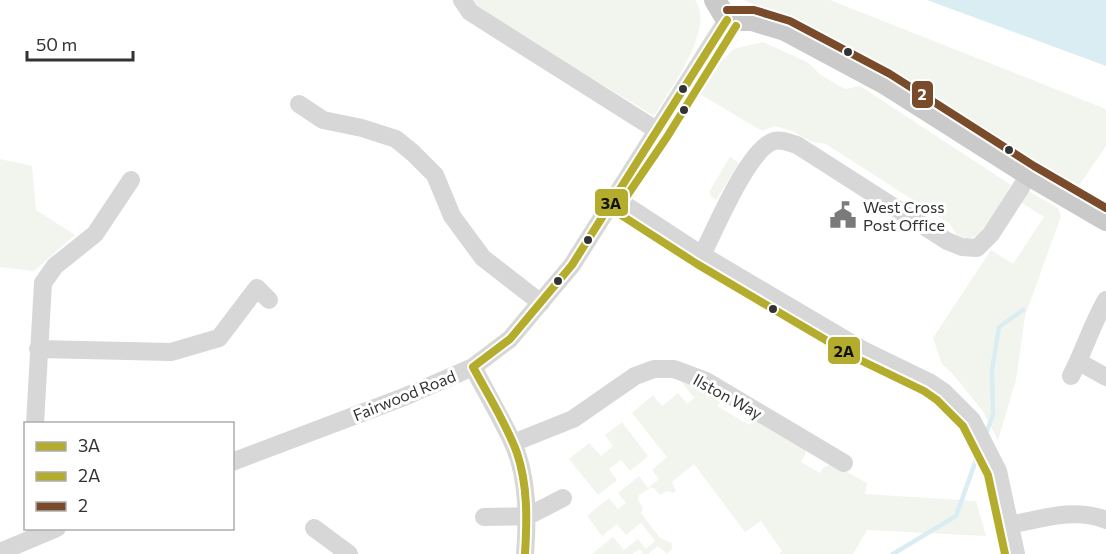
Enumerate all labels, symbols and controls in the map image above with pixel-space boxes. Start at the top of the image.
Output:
scale bar [27,24,134,62]
text: 50 m [36,33,77,55]
unlabelled marker [842,46,854,58]
line badge: 2 [911,80,934,109]
unlabelled marker [677,83,689,95]
text: 2 [917,84,927,103]
unlabelled marker [678,104,690,116]
unlabelled marker [1003,144,1015,156]
line badge: 3A [594,188,629,217]
text: 3A [601,193,622,212]
place label: West Cross Post Office [863,197,945,234]
public building icon: West Cross Post Office [828,200,858,230]
unlabelled marker [582,234,594,246]
unlabelled marker [552,275,564,287]
unlabelled marker [767,303,779,315]
line badge: 2A [827,336,861,365]
text: 2A [834,341,855,360]
street label: Fairwood Road [350,366,458,424]
street label: Ilston Way [690,369,766,423]
legend [24,422,234,530]
text: 3A [78,434,100,456]
text: 2A [78,464,100,486]
text: 2 [78,494,88,516]

